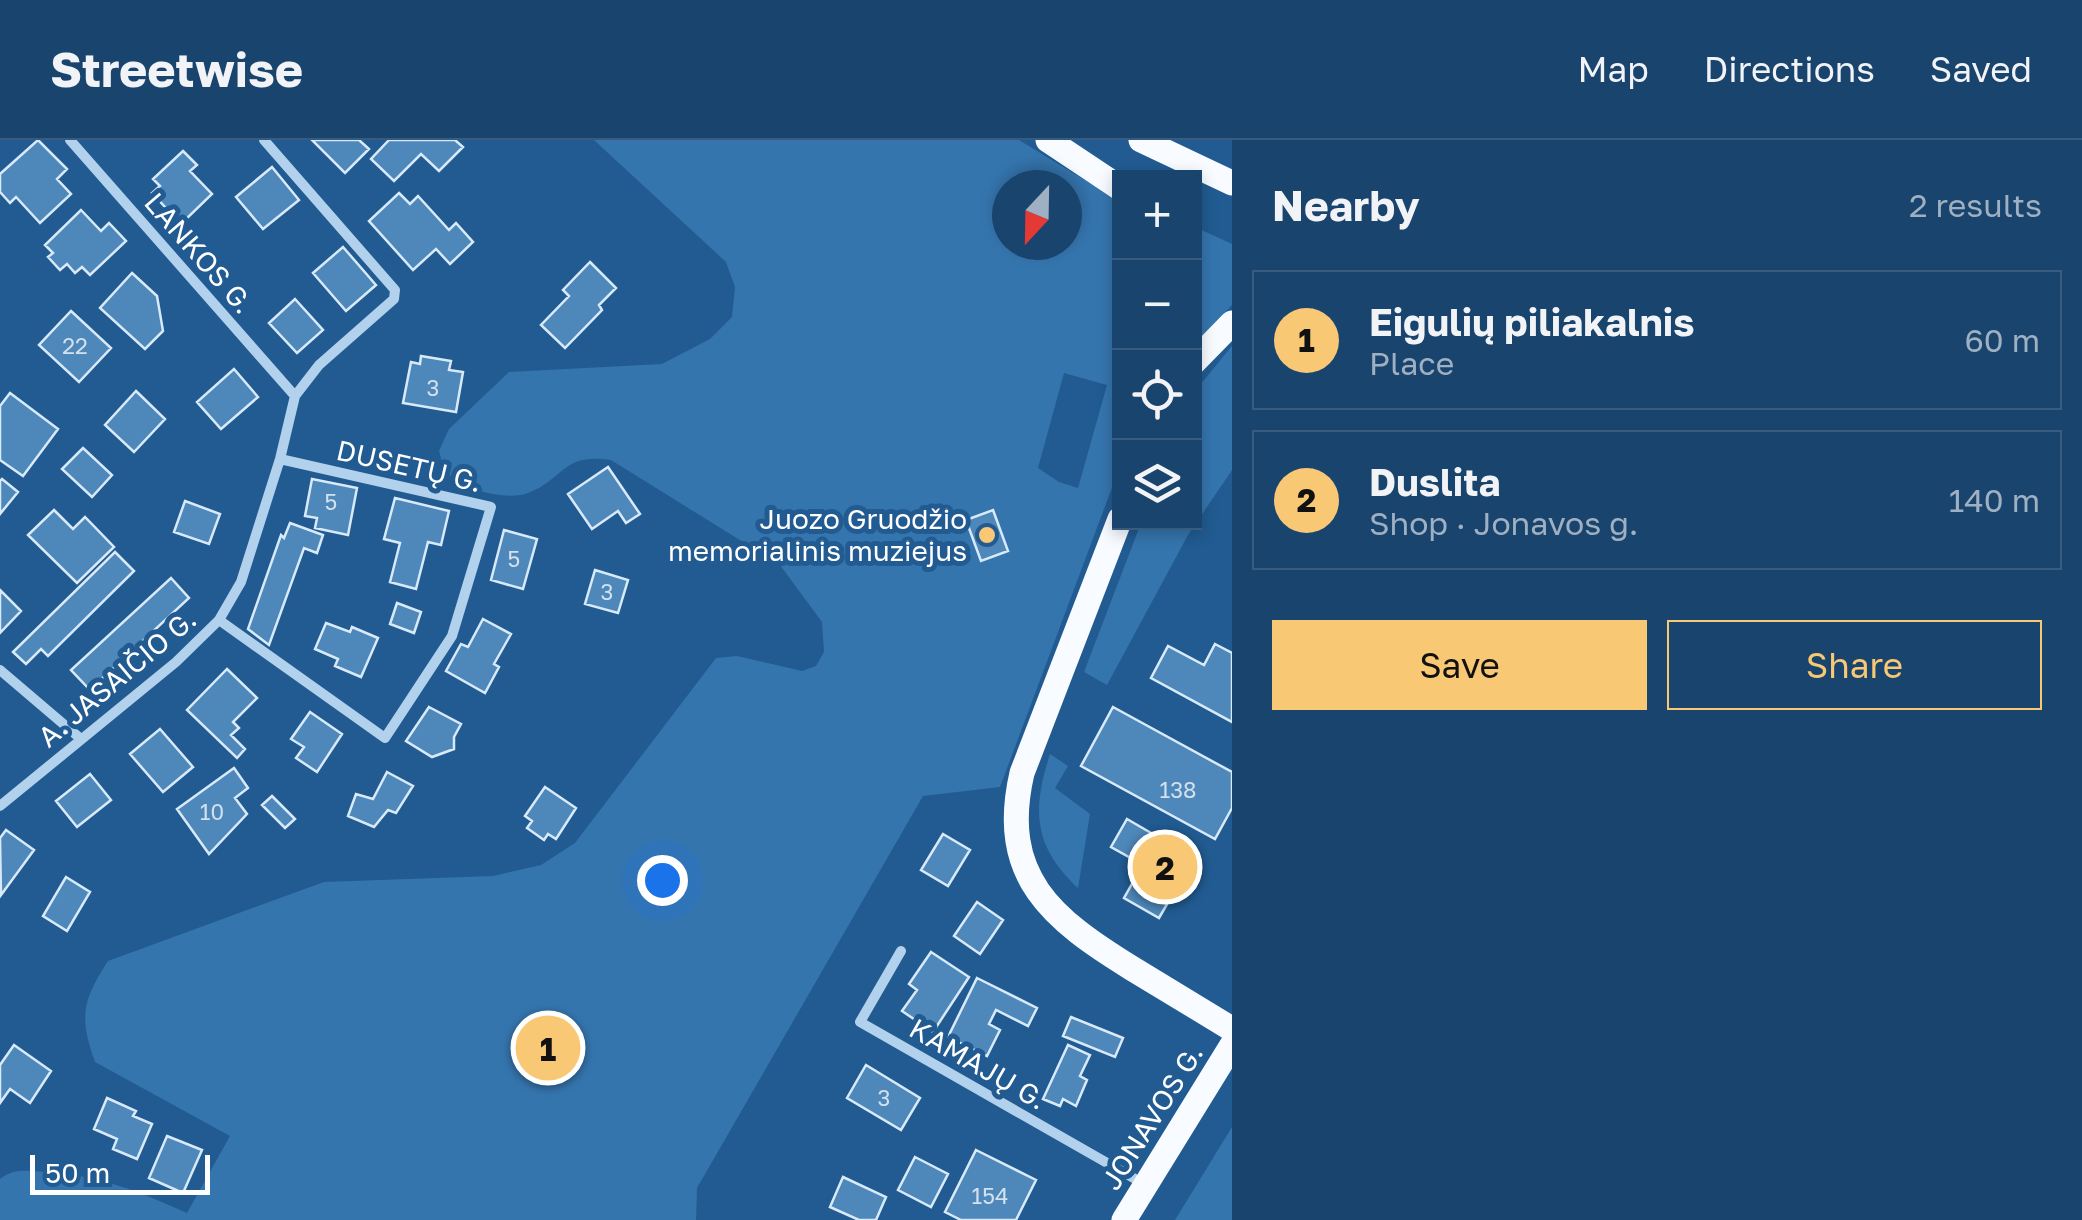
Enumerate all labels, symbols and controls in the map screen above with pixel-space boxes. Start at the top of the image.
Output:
text: Streetwise [50,40,303,98]
text: Map [1577,48,1649,90]
text: Directions [1704,48,1875,90]
text: Saved [1930,48,2032,90]
north arrow [992,170,1082,260]
map controls [1112,170,1202,530]
button: + [1112,170,1202,260]
text: Nearby [1272,180,1420,230]
street label: LANKOS G. [138,186,261,320]
text: 2 results [1909,186,2042,224]
button: − [1112,260,1202,350]
text: Eigulių piliakalnis [1369,299,1694,344]
text: 1 [1298,321,1315,359]
text: 60 m [1964,321,2040,359]
house number: 22 [62,332,88,359]
text: Place [1369,344,1454,382]
button: locate [1112,350,1202,440]
house number: 3 [427,374,439,401]
street label: DUSETŲ G. [333,433,485,498]
button: layers [1112,440,1202,530]
text: Duslita [1369,459,1500,504]
text: 2 [1297,481,1316,519]
text: 140 m [1949,481,2040,519]
house number: 5 [325,488,337,515]
place label: Juozo Gruodžio memorialinis muziejus [668,502,967,567]
text: Shop · Jonavos g. [1369,504,1638,542]
marker: Juozo Gruodžio memorialinis muziejus [976,524,998,546]
house number: 5 [508,545,520,572]
house number: 3 [601,578,613,605]
street label: A. JASAIČIO G. [31,602,202,753]
button: Save [1272,620,1647,710]
button: Share [1667,620,2042,710]
house number: 138 [1160,776,1196,803]
house number: 10 [200,798,224,825]
pin: 2 [1132,830,1198,904]
your location [637,855,688,906]
pin: 1 [516,1010,580,1086]
street label: KAMAJŲ G. [904,1011,1052,1116]
street label: JONAVOS G. [1094,1038,1209,1196]
house number: 3 [878,1084,890,1111]
scale bar [30,1150,210,1194]
text: 50 m [45,1156,110,1189]
house number: 154 [972,1182,1008,1209]

